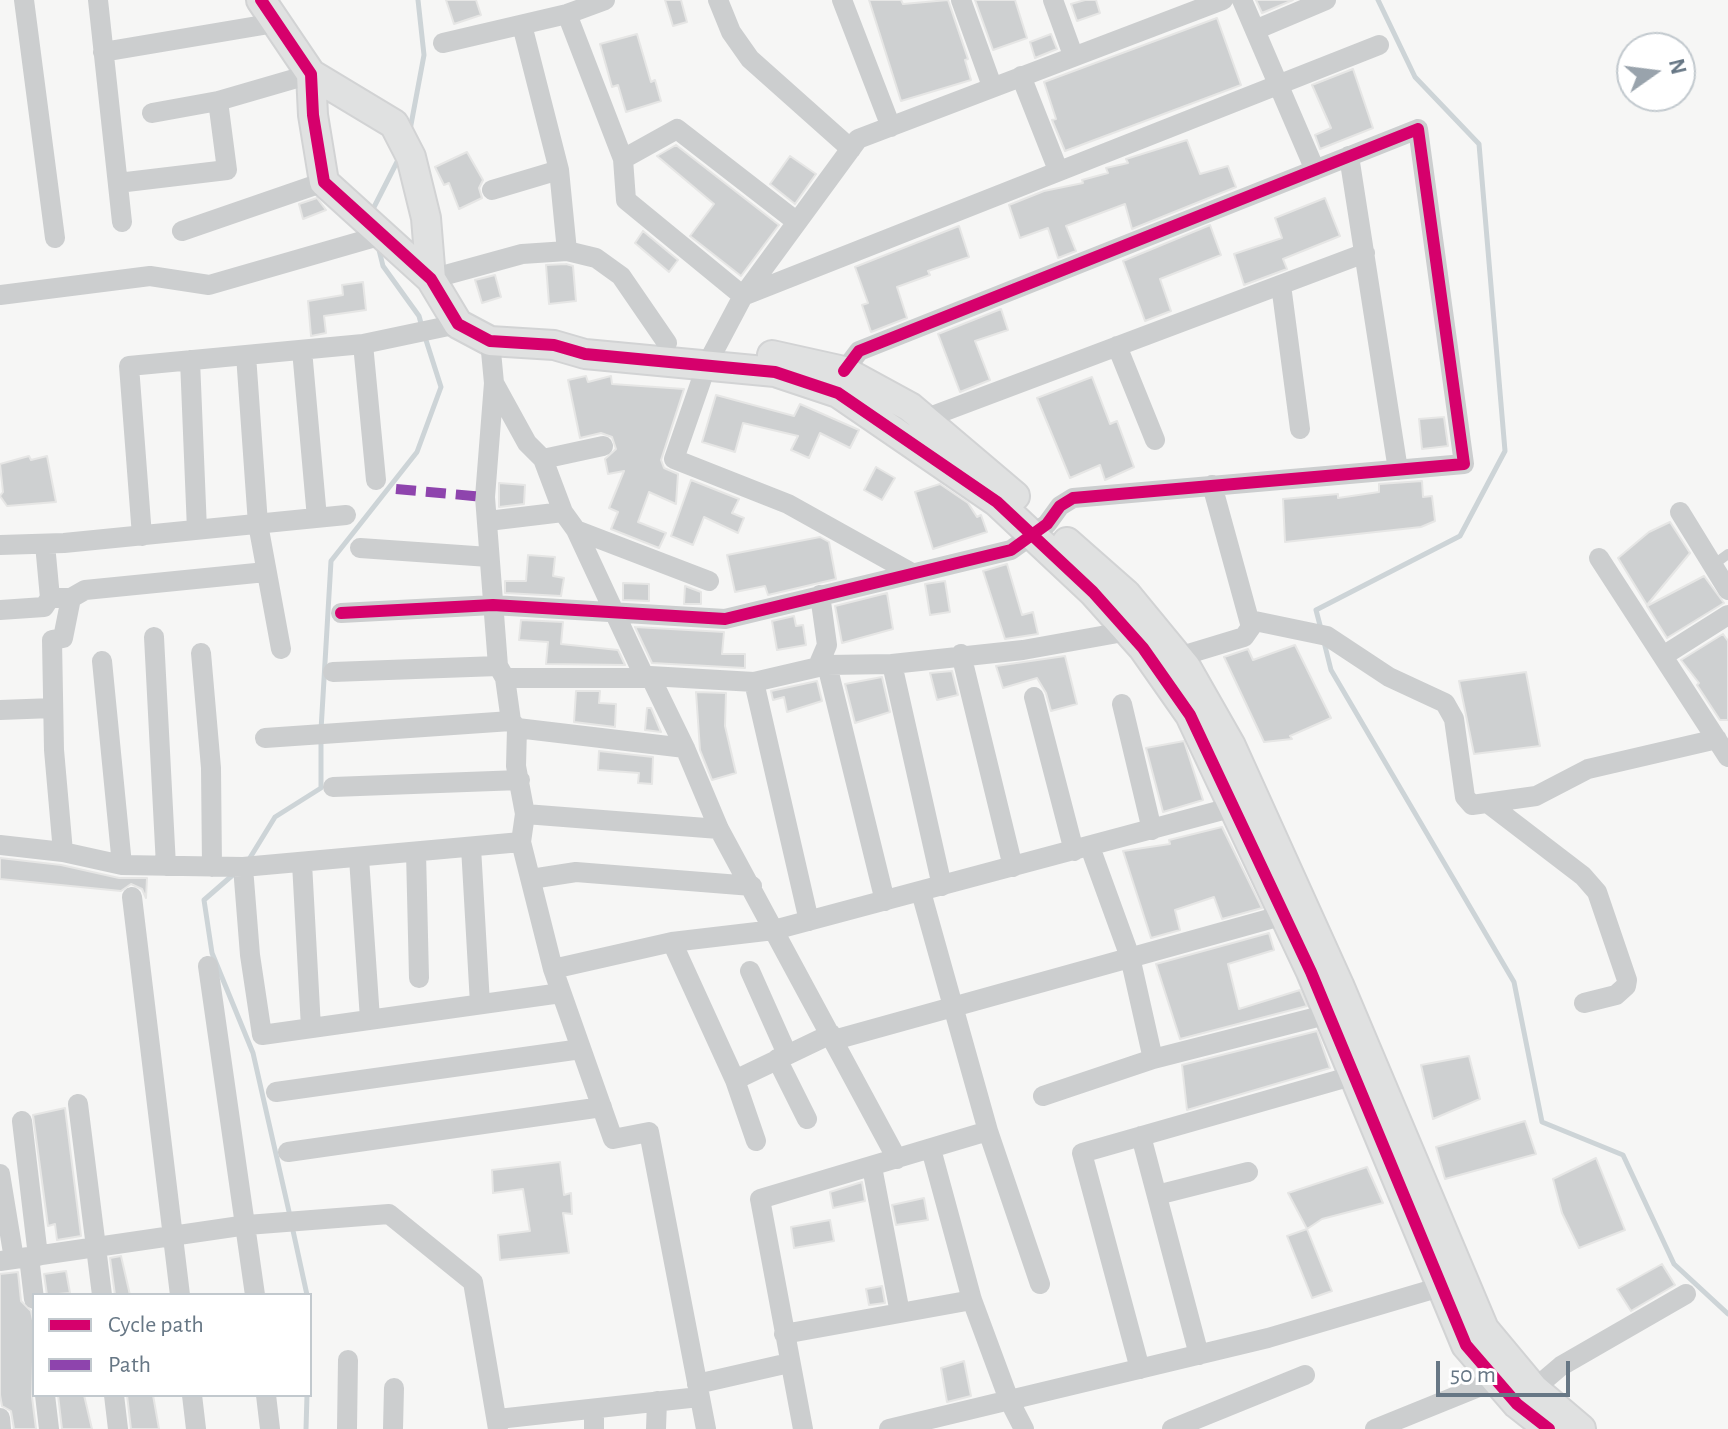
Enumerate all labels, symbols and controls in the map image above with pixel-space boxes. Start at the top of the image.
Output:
north arrow [1616,32,1696,112]
text: N [1665,57,1690,77]
legend [32,1293,312,1397]
text: Cycle path [108,1313,204,1337]
scale bar [1440,1345,1574,1395]
text: Path [108,1353,151,1377]
text: 50 m [1450,1363,1496,1387]

